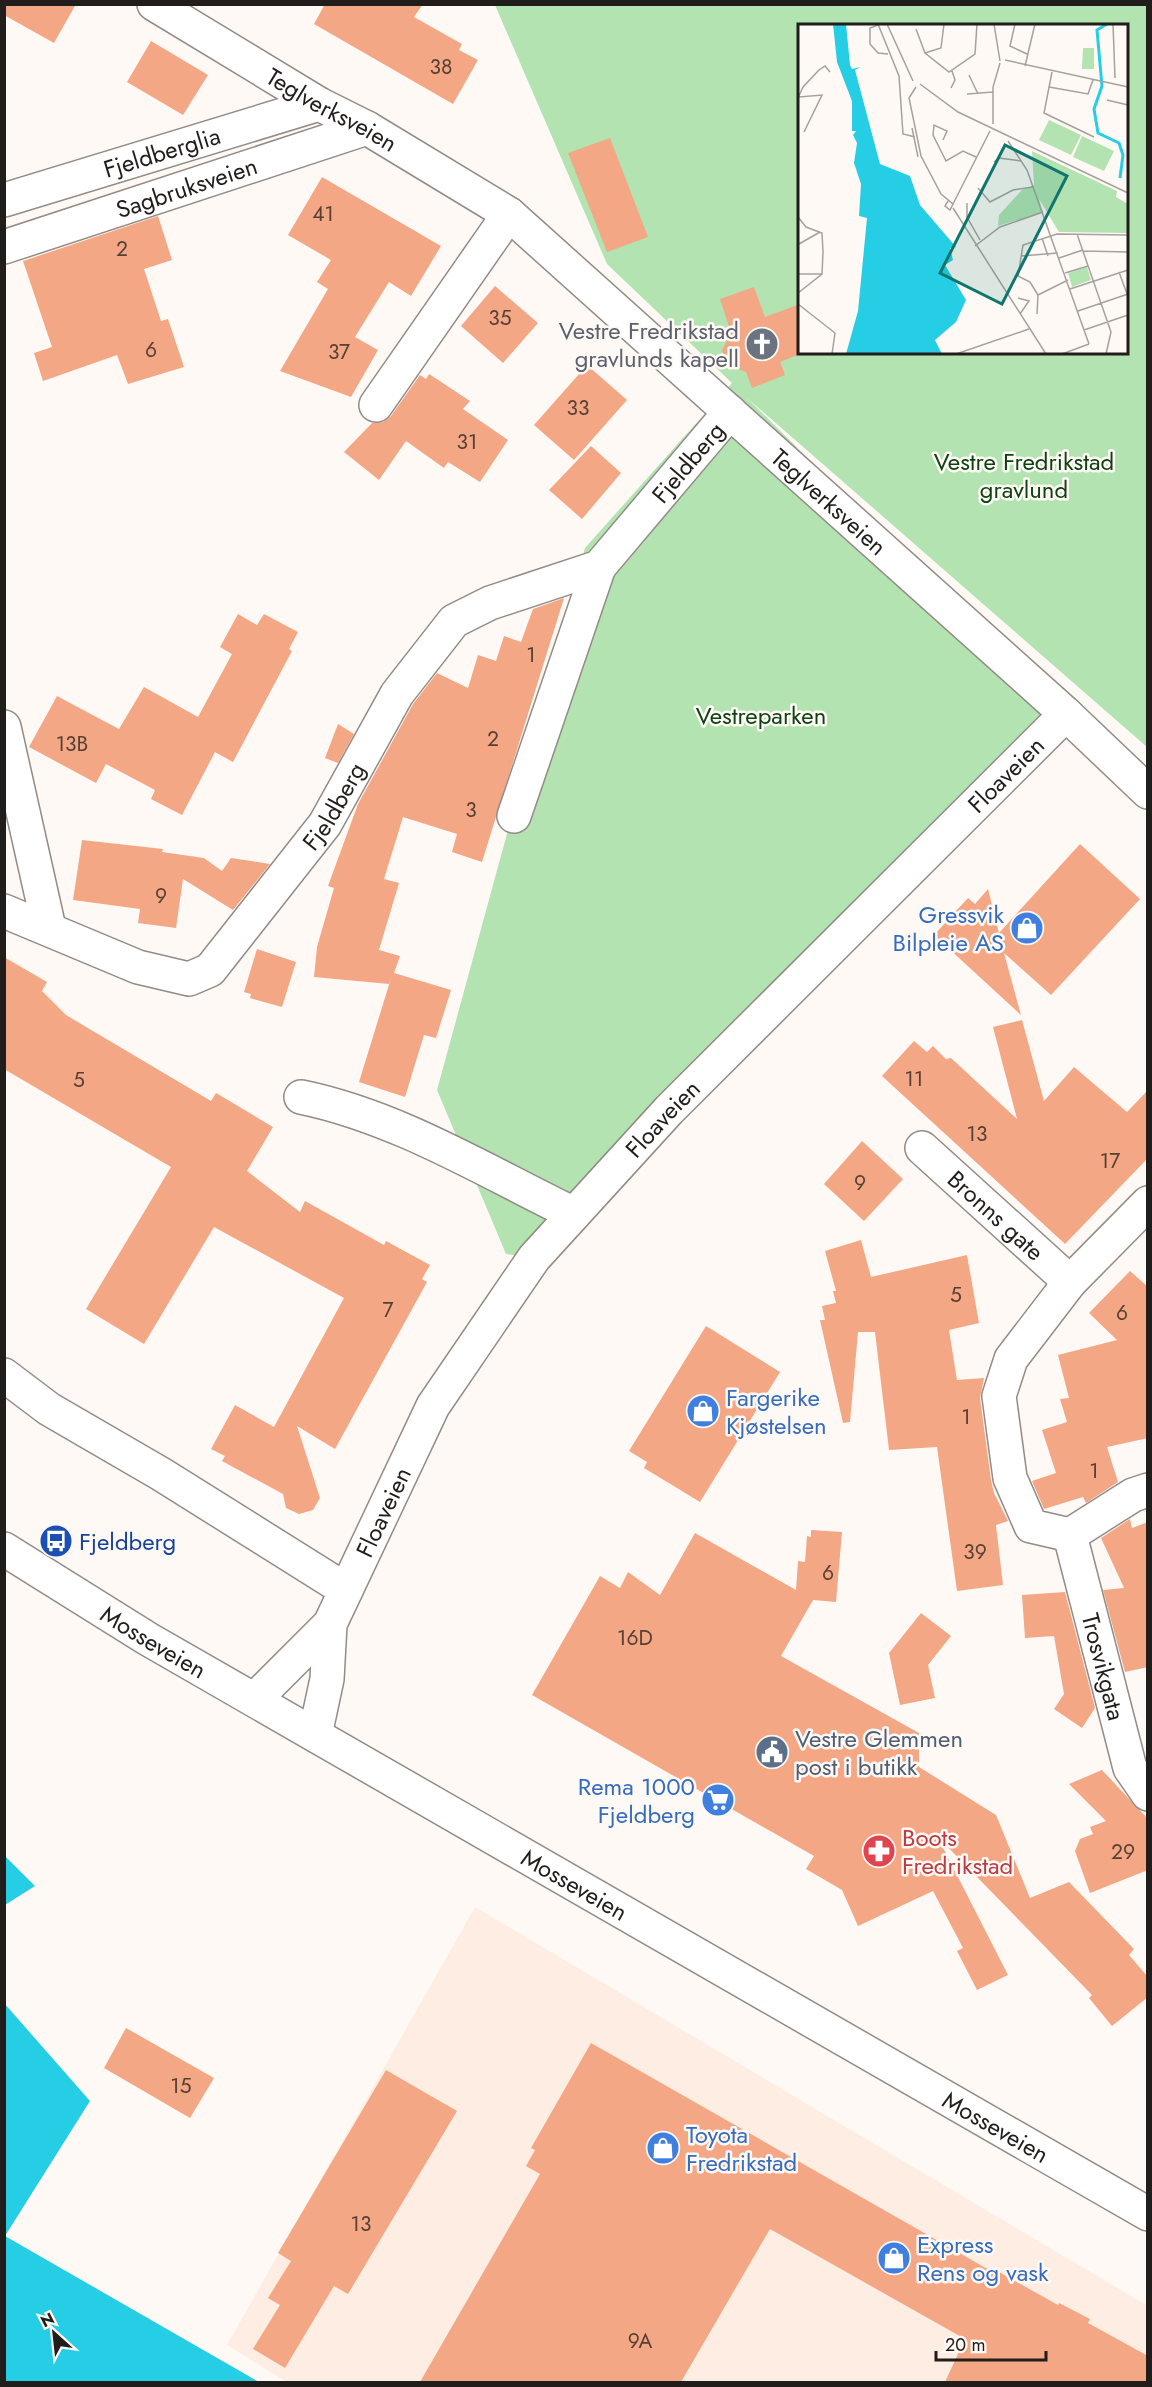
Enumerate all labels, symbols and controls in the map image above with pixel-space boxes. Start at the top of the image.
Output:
inset map [798,24,1128,354]
house number: 38 [430,52,452,82]
street label: Teglverksveien [260,59,404,160]
street label: Fjeldberglia [99,118,225,186]
street label: Sagbruksveien [111,148,262,227]
house number: 41 [312,199,334,229]
house number: 2 [116,234,128,264]
house number: 35 [488,303,512,333]
place label: Vestre Fredrikstad gravlunds kapell [559,313,739,376]
church icon: Vestre Fredrikstad gravlunds kapell [744,326,780,362]
house number: 6 [145,335,157,365]
house number: 37 [328,337,350,367]
house number: 33 [567,393,589,423]
street label: Fjeldberg [643,414,732,510]
house number: 31 [457,427,477,457]
street label: Teglverksveien [764,440,895,563]
park label: Vestre Fredrikstad gravlund [934,444,1114,507]
house number: 1 [526,640,536,670]
park label: Vestreparken [696,698,826,733]
house number: 2 [487,724,499,754]
street label: Floaveien [959,728,1052,821]
house number: 13B [56,729,88,759]
street label: Fjeldberg [293,756,373,858]
house number: 3 [465,795,477,825]
house number: 9 [155,881,167,911]
place label: Gressvik Bilpleie AS [892,897,1004,960]
shop icon: Gressvik Bilpleie AS [1009,910,1045,946]
house number: 11 [905,1064,923,1094]
house number: 5 [73,1065,85,1095]
street label: Floaveien [617,1071,708,1165]
house number: 13 [967,1119,987,1149]
house number: 17 [1100,1146,1120,1176]
street label: Bronns gate [940,1162,1052,1268]
house number: 9 [854,1168,866,1198]
house number: 5 [950,1280,962,1310]
house number: 7 [382,1295,394,1325]
house number: 6 [1116,1298,1128,1328]
place label: Fargerike Kjøstelsen [726,1380,827,1443]
shop icon: Fargerike Kjøstelsen [685,1393,721,1429]
house number: 1 [961,1402,971,1432]
house number: 1 [1089,1456,1099,1486]
street label: Floaveien [347,1461,419,1563]
bus stop icon: Fjeldberg [38,1523,74,1559]
place label: Fjeldberg [79,1524,176,1559]
house number: 39 [963,1537,987,1567]
house number: 6 [822,1558,834,1588]
street label: Mosseveien [94,1596,213,1687]
street label: Trosvikgata [1073,1609,1134,1724]
house number: 16D [617,1623,653,1653]
place label: Vestre Glemmen post i butikk [795,1721,963,1784]
public building icon: Vestre Glemmen post i butikk [754,1734,790,1770]
place label: Rema 1000 Fjeldberg [578,1769,695,1832]
supermarket icon: Rema 1000 Fjeldberg [700,1782,736,1818]
place label: Boots Fredrikstad [902,1820,1013,1883]
pharmacy icon: Boots Fredrikstad [861,1833,897,1869]
house number: 29 [1111,1837,1135,1867]
street label: Mosseveien [515,1840,634,1929]
house number: 15 [170,2071,192,2101]
street label: Mosseveien [936,2082,1056,2171]
place label: Toyota Fredrikstad [686,2117,797,2180]
shop icon: Toyota Fredrikstad [645,2130,681,2166]
house number: 13 [351,2209,371,2239]
place label: Express Rens og vask [917,2227,1049,2290]
shop icon: Express Rens og vask [876,2240,912,2276]
north arrow [24,2303,84,2363]
text: N [37,2307,58,2333]
scale bar [936,2324,1046,2362]
house number: 9A [628,2326,652,2356]
text: 20 m [945,2332,985,2358]

